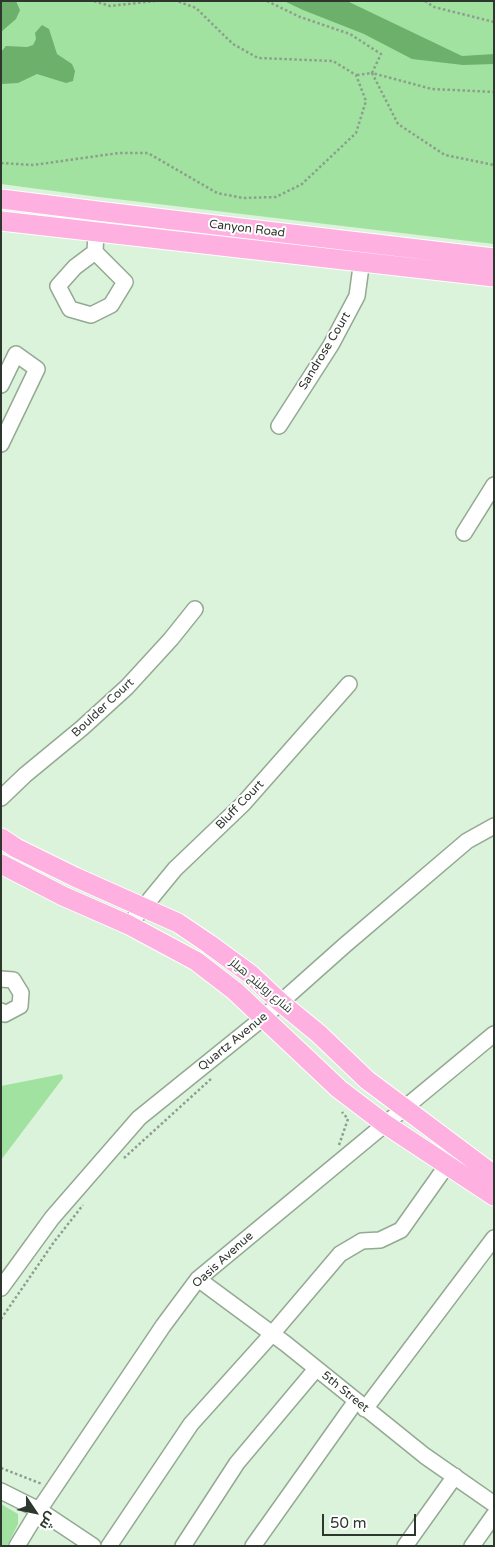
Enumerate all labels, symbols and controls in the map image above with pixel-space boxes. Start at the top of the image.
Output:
street label: Canyon Road [208,217,286,241]
street label: Sandrose Court [296,309,354,393]
street label: Boulder Court [69,676,137,740]
street label: Bluff Court [213,777,267,833]
street label: شارع رولينج هيلز [227,956,295,1016]
street label: Quartz Avenue [195,1010,271,1074]
street label: Oasis Avenue [190,1229,256,1291]
street label: 5th Street [318,1369,372,1415]
north arrow [10,1487,60,1537]
scale bar [325,1504,419,1536]
text: ش [36,1508,60,1533]
text: 50 m [330,1514,367,1532]

